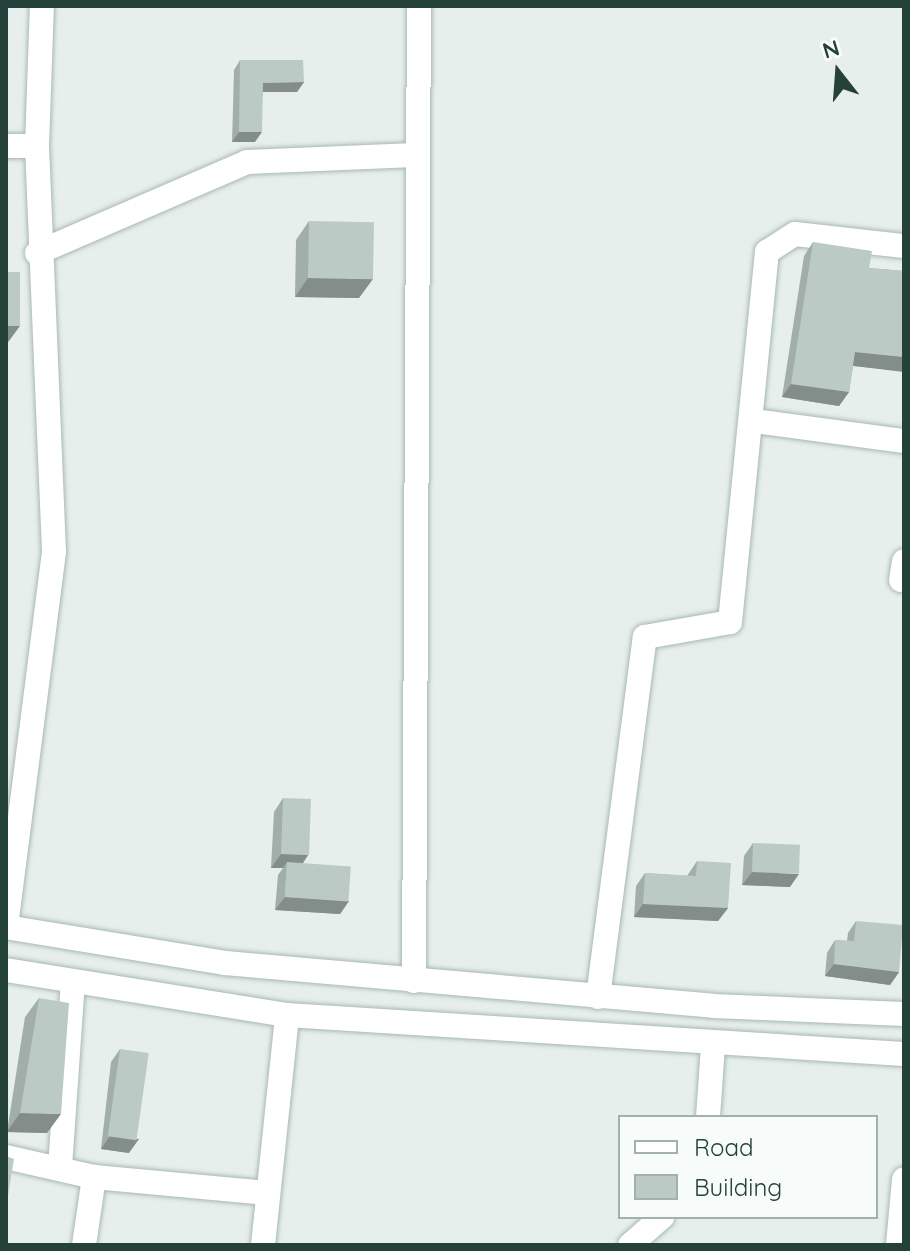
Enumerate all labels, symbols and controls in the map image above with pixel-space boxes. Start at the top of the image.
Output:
north arrow [798,32,878,112]
text: N [819,33,843,65]
legend [618,1115,878,1219]
text: Road [694,1132,754,1162]
text: Building [694,1172,782,1202]

